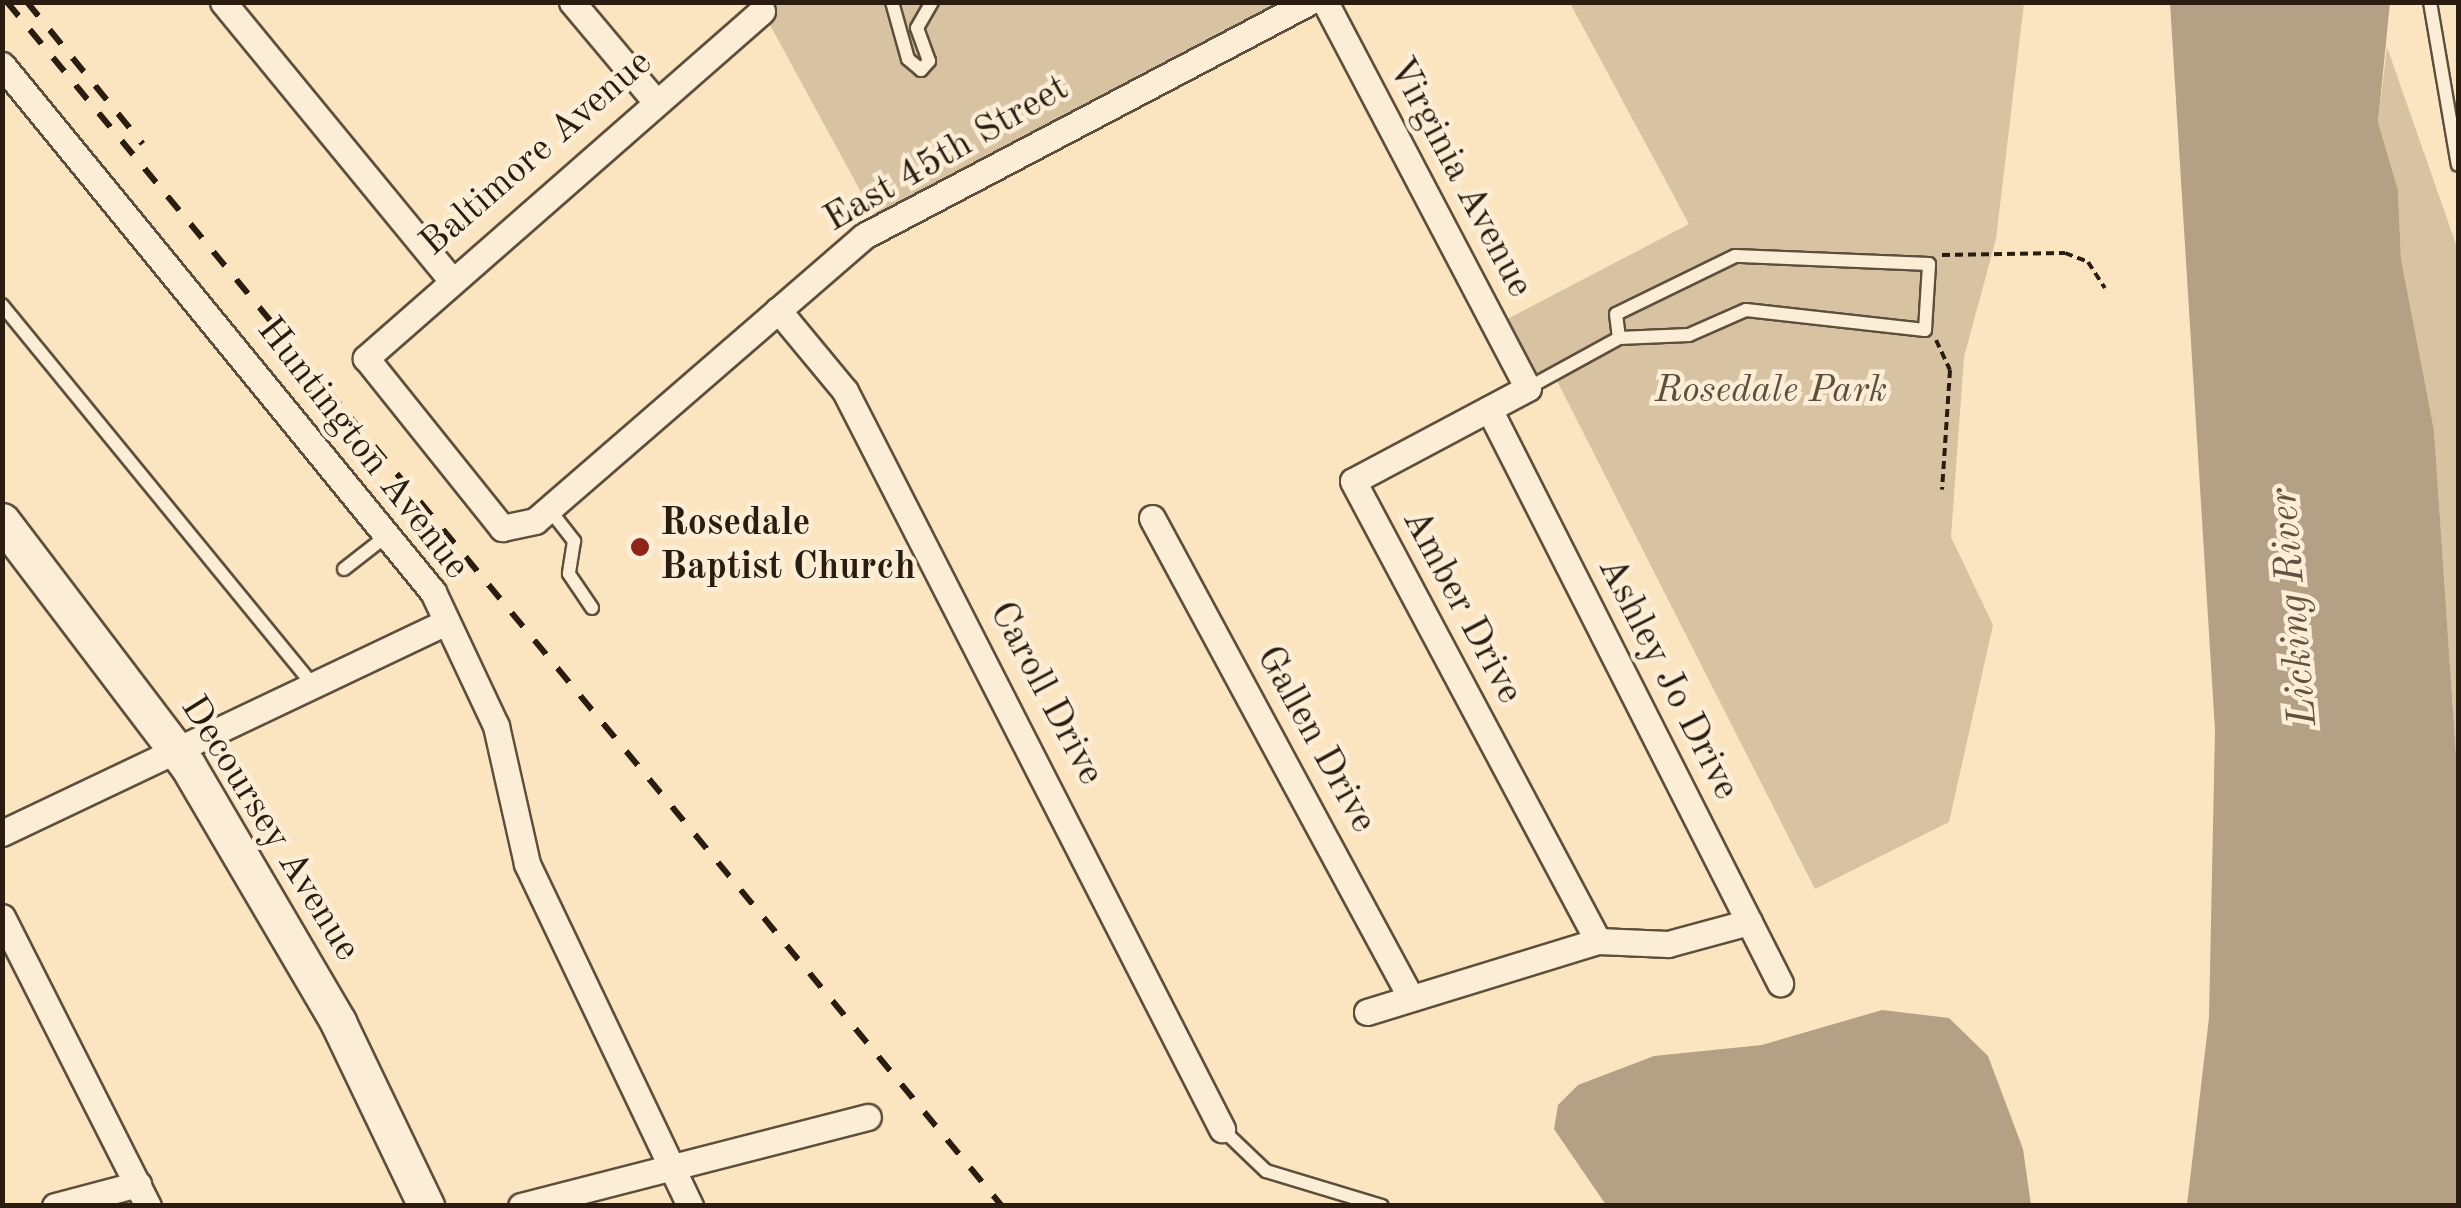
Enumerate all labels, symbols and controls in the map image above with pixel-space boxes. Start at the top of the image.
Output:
street label: Baltimore Avenue [412,41,662,267]
street label: Virginia Avenue [1377,50,1541,306]
street label: East 45th Street [817,67,1077,243]
street label: Huntington Avenue [246,309,478,589]
park label: Rosedale Park [1655,369,1887,415]
water label: Licking River [2261,486,2329,728]
place label: Rosedale Baptist Church [660,502,916,592]
street label: Amber Drive [1391,502,1531,712]
marker: Rosedale Baptist Church [629,536,651,558]
street label: Ashley Jo Drive [1586,550,1748,808]
street label: Caroll Drive [978,595,1112,793]
street label: Gallen Drive [1245,639,1385,841]
street label: Decoursey Avenue [169,688,369,970]

